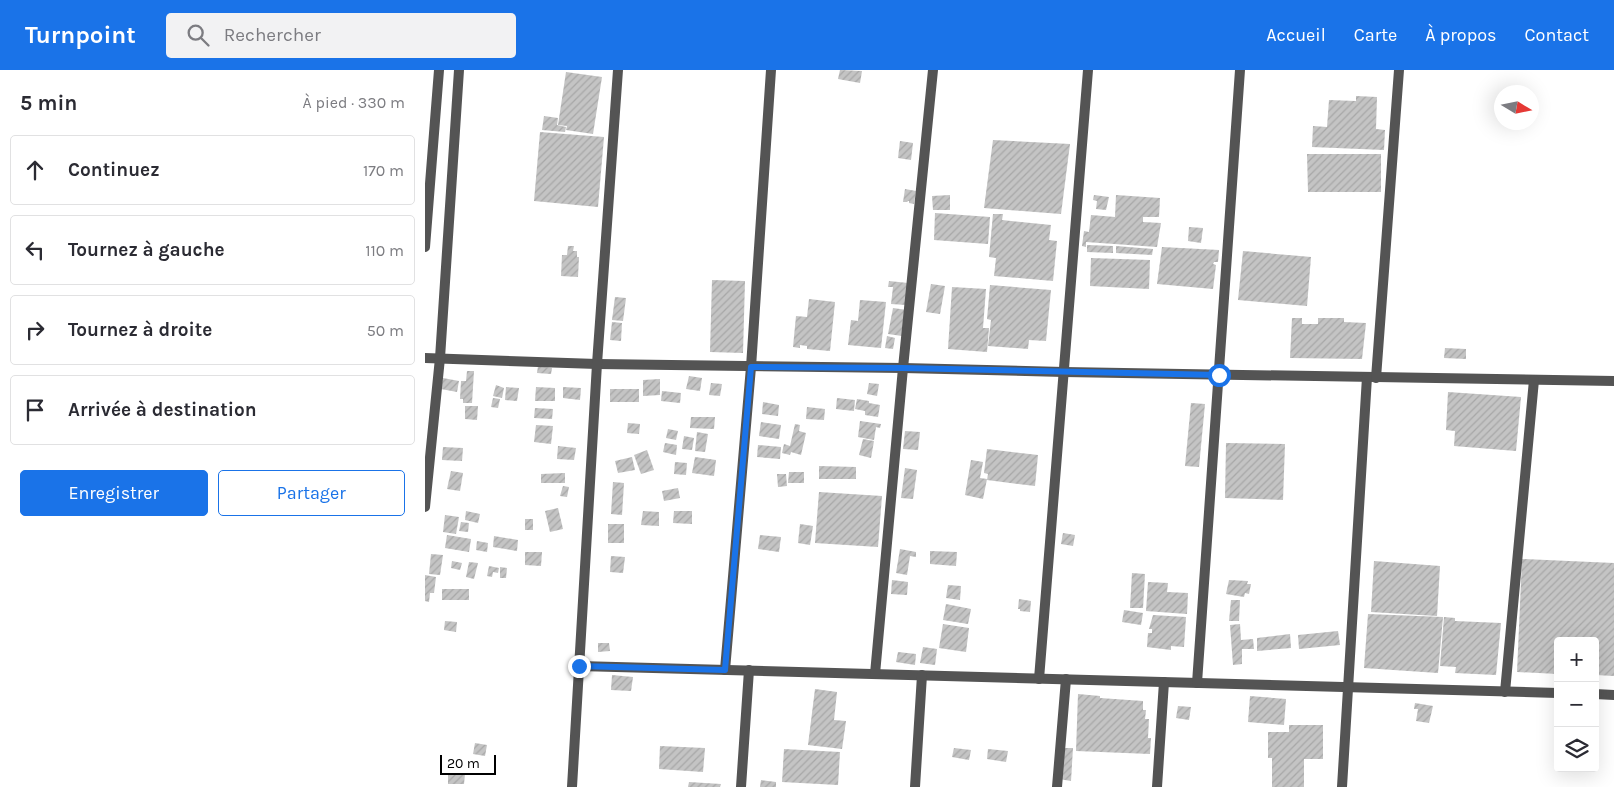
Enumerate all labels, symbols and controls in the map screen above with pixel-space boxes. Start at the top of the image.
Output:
search box [166,13,516,58]
text: Turnpoint [25,21,136,49]
icon: search [184,21,212,49]
text: Rechercher [224,24,321,46]
text: Accueil [1266,24,1326,46]
text: Carte [1354,24,1397,46]
text: À propos [1425,24,1497,46]
text: Contact [1525,24,1589,46]
north arrow [1494,85,1539,130]
text: 5 min [20,91,77,115]
text: À pied · 330 m [303,93,405,112]
icon: ahead [21,156,49,184]
text: Continuez [68,159,160,181]
text: 170 m [363,161,404,180]
icon: left [21,236,49,264]
text: Tournez à gauche [68,239,225,261]
text: 110 m [365,241,404,260]
icon: right [21,316,49,344]
text: Tournez à droite [68,319,212,341]
text: 50 m [367,321,404,340]
route start [1208,364,1231,387]
icon: arrive [21,396,49,424]
text: Arrivée à destination [68,399,257,421]
button: Enregistrer [20,470,208,516]
button: Partager [218,470,405,516]
map controls [1554,637,1599,772]
button: + [1554,637,1599,682]
route end [568,655,591,678]
button: − [1554,682,1599,727]
button: layers [1554,727,1599,772]
scale bar [440,752,496,775]
text: 20 m [447,755,480,772]

